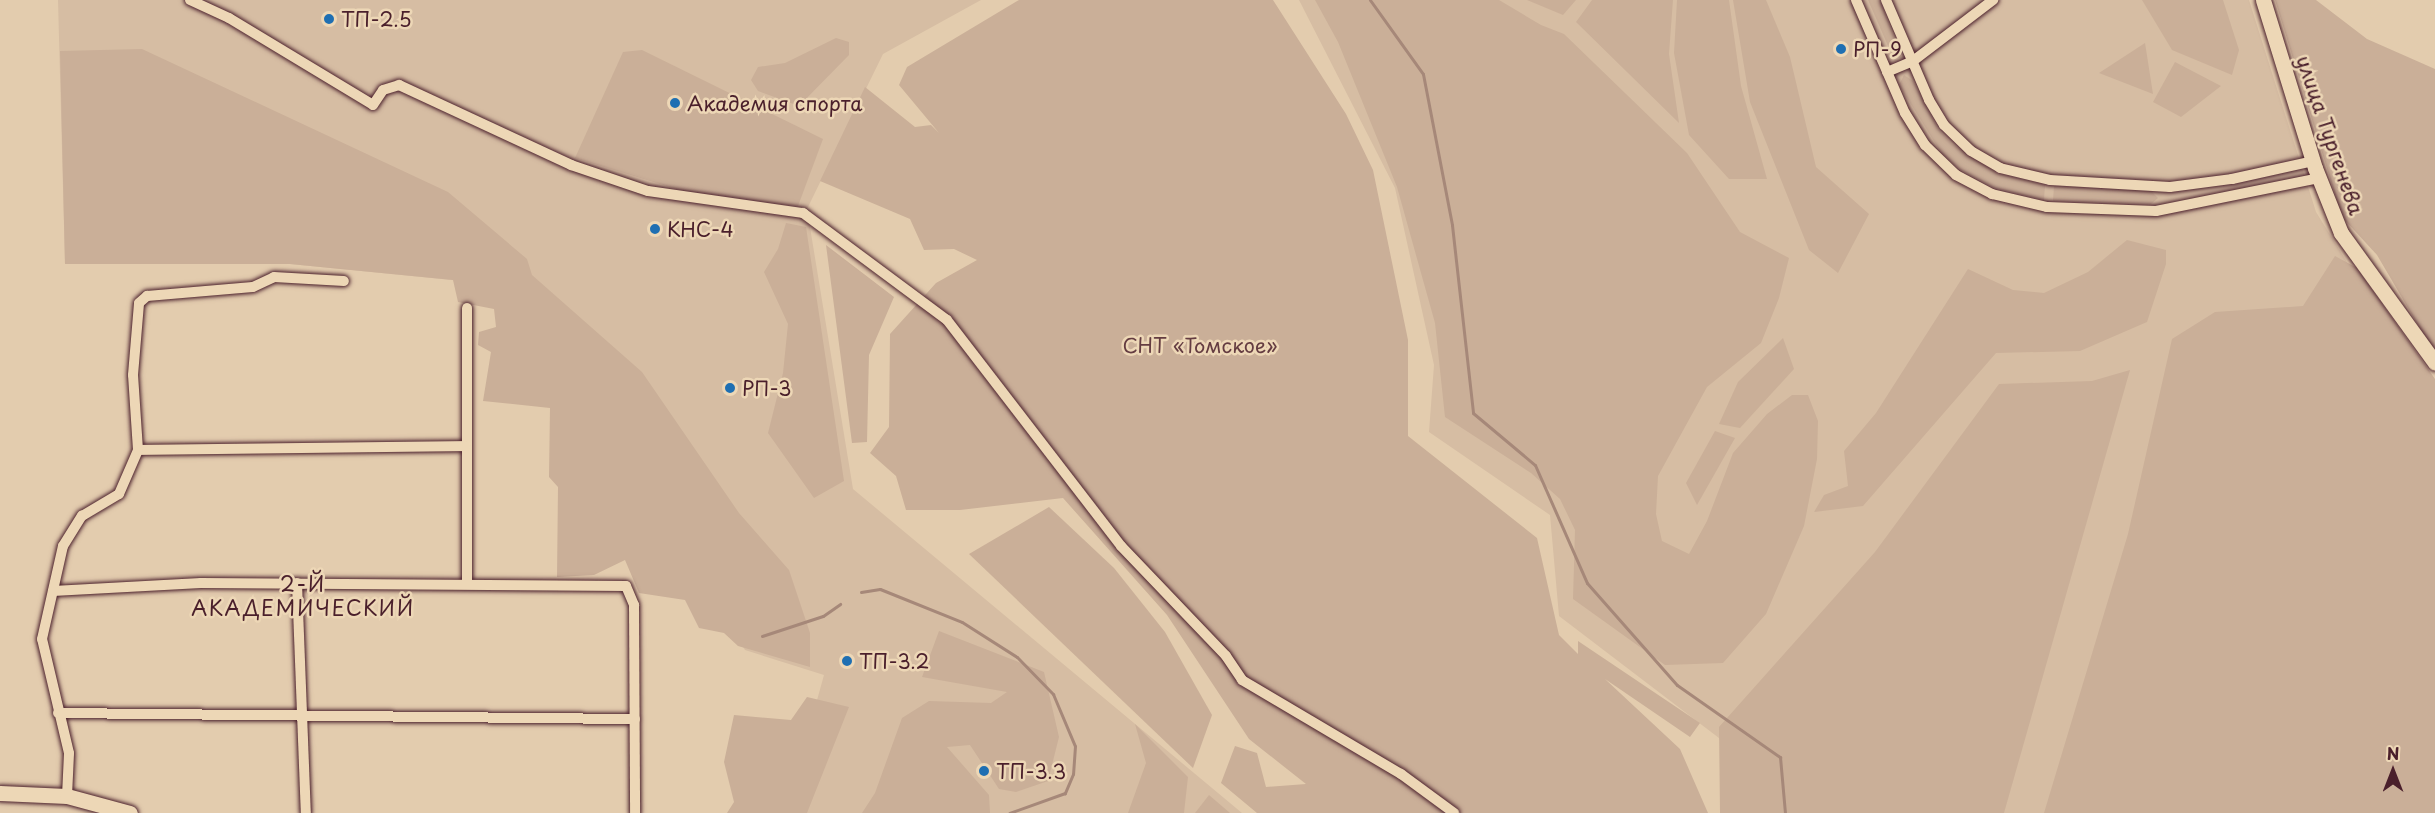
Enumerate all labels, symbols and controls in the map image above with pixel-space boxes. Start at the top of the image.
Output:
place label: ТП-2.5 [341,7,412,31]
marker: ТП-2.5 [322,12,336,26]
place label: РП-9 [1853,37,1902,61]
marker: РП-9 [1834,42,1848,56]
street label: улица Тургенева [2291,52,2369,218]
place label: Академия спорта [687,91,863,115]
marker: Академия спорта [668,96,682,110]
place label: КНС-4 [667,217,734,241]
marker: КНС-4 [648,222,662,236]
park label: СНТ «Томское» [1122,333,1278,357]
place label: РП-3 [742,376,792,400]
marker: РП-3 [723,381,737,395]
district label: 2-Й АКАДЕМИЧЕСКИЙ [191,570,415,620]
place label: ТП-3.2 [859,649,929,673]
marker: ТП-3.2 [840,654,854,668]
north arrow [2363,741,2423,801]
text: N [2387,741,2399,765]
place label: ТП-3.3 [996,759,1066,783]
marker: ТП-3.3 [977,764,991,778]

